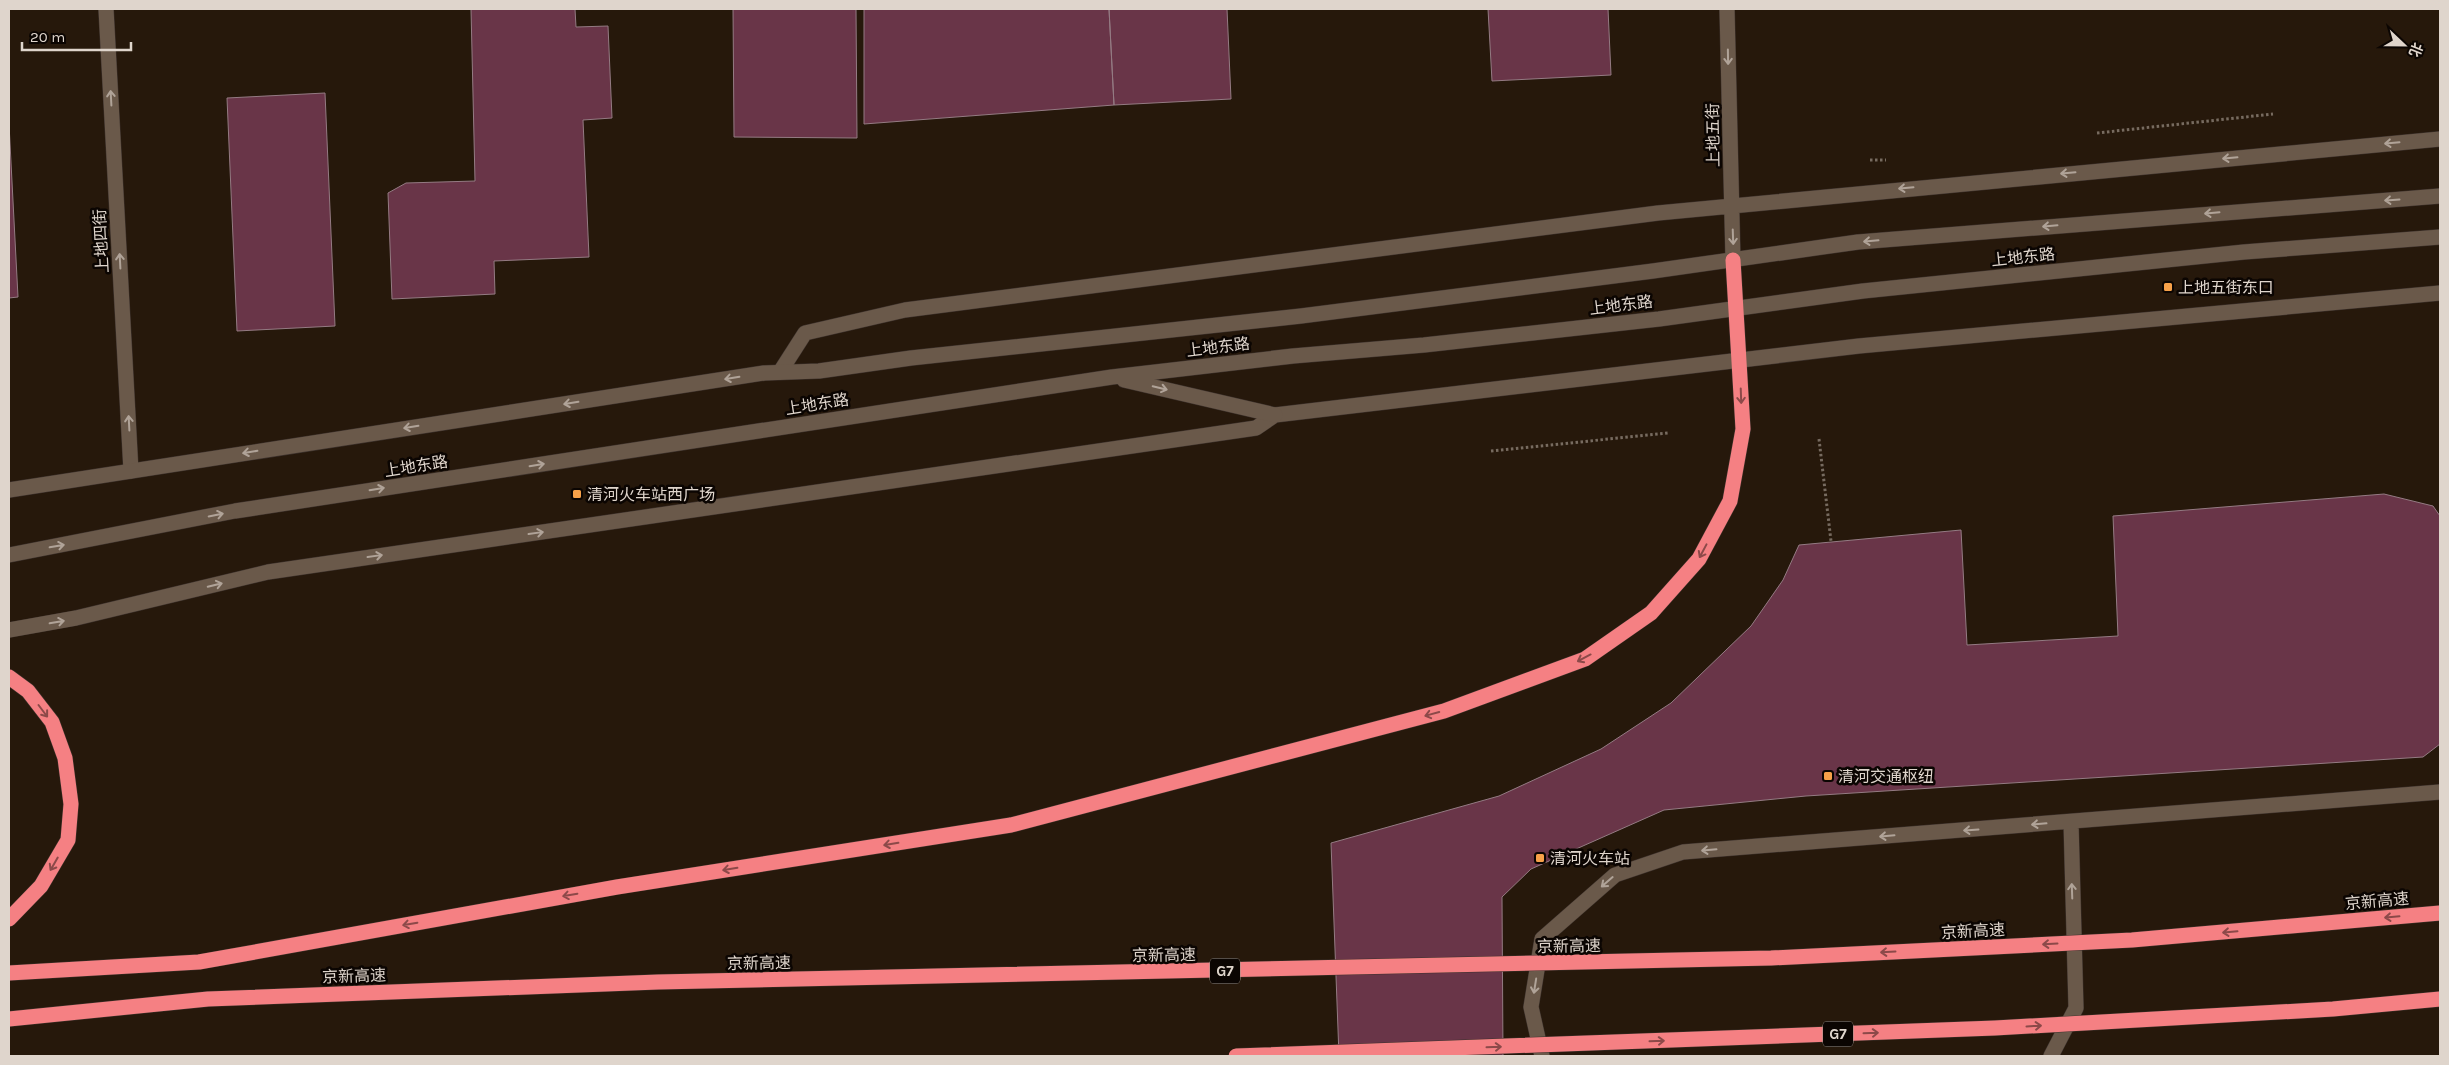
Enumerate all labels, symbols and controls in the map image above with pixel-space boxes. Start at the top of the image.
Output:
scale bar [22,20,131,52]
north arrow [2379,20,2429,70]
text: 20 m [30,28,65,46]
text: 北 [2405,40,2426,59]
one-way arrow [1723,49,1733,65]
one-way arrow [106,91,115,107]
street label: 上地五街 [1703,103,1723,167]
one-way arrow [2384,138,2400,147]
one-way arrow [2222,153,2238,163]
one-way arrow [2060,168,2076,178]
one-way arrow [1899,183,1915,193]
one-way arrow [2384,195,2400,204]
street label: 上地四街 [90,209,112,273]
one-way arrow [2204,209,2220,218]
one-way arrow [2042,222,2058,231]
one-way arrow [1728,229,1738,245]
one-way arrow [1863,236,1879,246]
street label: 上地东路 [1990,244,2056,270]
one-way arrow [115,253,124,269]
place label: 上地五街东口 [2178,278,2274,297]
marker: 上地五街东口 [2162,281,2174,293]
street label: 上地东路 [1588,292,1654,318]
street label: 上地东路 [1185,334,1251,360]
one-way arrow [724,373,740,383]
one-way arrow [1151,384,1167,393]
one-way arrow [1736,388,1746,404]
street label: 上地东路 [784,390,850,418]
one-way arrow [564,398,580,408]
one-way arrow [124,415,133,431]
one-way arrow [403,423,419,433]
one-way arrow [242,447,258,457]
street label: 上地东路 [383,452,449,480]
one-way arrow [529,459,545,469]
one-way arrow [368,484,384,494]
place label: 清河火车站西广场 [587,485,715,504]
marker: 清河火车站西广场 [571,488,583,500]
one-way arrow [208,510,224,519]
one-way arrow [527,528,543,538]
one-way arrow [48,541,64,551]
one-way arrow [1698,543,1708,558]
one-way arrow [366,551,382,561]
one-way arrow [207,580,223,589]
one-way arrow [48,616,64,626]
one-way arrow [1577,654,1592,663]
one-way arrow [38,704,48,718]
one-way arrow [1424,710,1440,719]
place label: 清河交通枢纽 [1838,767,1934,786]
marker: 清河交通枢纽 [1822,770,1834,782]
one-way arrow [2031,820,2047,829]
one-way arrow [1964,825,1980,834]
one-way arrow [1879,831,1895,841]
one-way arrow [883,839,899,849]
one-way arrow [1702,846,1718,855]
place label: 清河火车站 [1550,849,1630,868]
marker: 清河火车站 [1534,852,1546,864]
one-way arrow [49,856,59,870]
one-way arrow [722,864,738,874]
one-way arrow [1601,876,1614,887]
one-way arrow [2068,883,2077,899]
street label: 京新高速 [2344,889,2410,913]
one-way arrow [562,891,578,901]
one-way arrow [2384,912,2400,922]
one-way arrow [402,920,418,930]
street label: 京新高速 [1941,920,2005,942]
one-way arrow [2222,927,2238,936]
street label: 京新高速 [1537,936,1601,956]
one-way arrow [2043,940,2059,949]
street label: 京新高速 [1132,945,1196,965]
one-way arrow [1880,948,1896,957]
street label: 京新高速 [727,953,791,973]
road number: G7 [1210,958,1240,984]
street label: 京新高速 [322,965,386,987]
one-way arrow [1529,978,1539,994]
road number: G7 [1823,1022,1853,1046]
one-way arrow [2026,1022,2042,1031]
one-way arrow [1863,1028,1879,1037]
one-way arrow [1648,1036,1664,1045]
one-way arrow [1486,1042,1502,1051]

